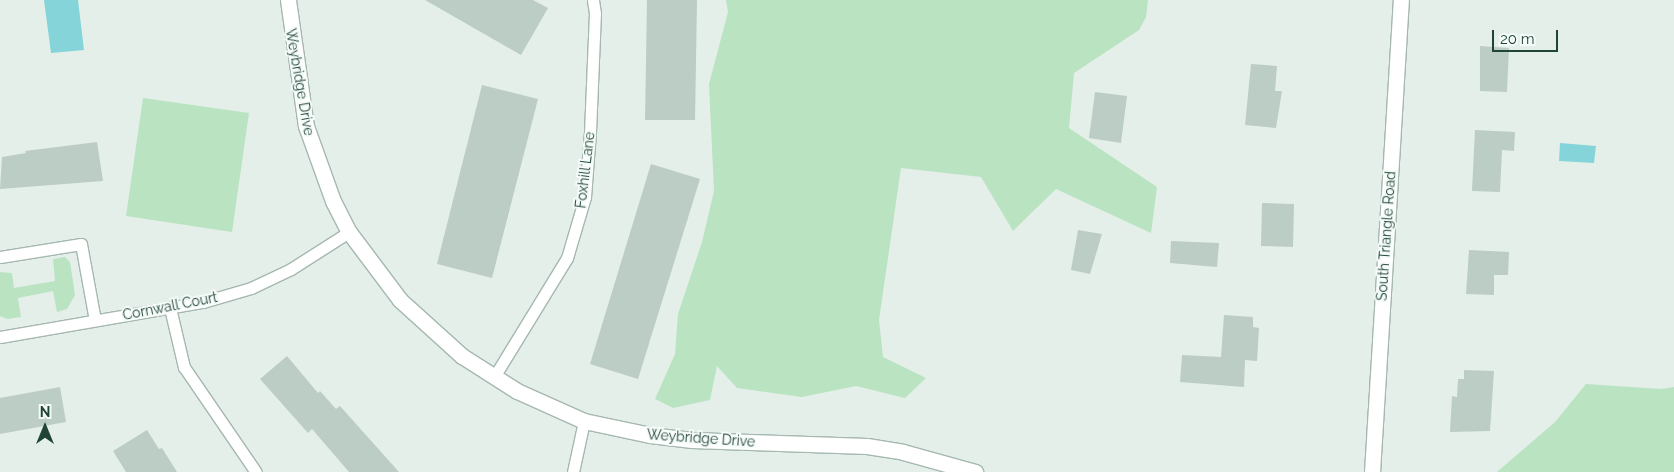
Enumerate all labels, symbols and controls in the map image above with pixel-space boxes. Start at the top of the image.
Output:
scale bar [1494,20,1560,52]
street label: Weybridge Drive [282,27,318,137]
text: 20 m [1500,30,1535,48]
street label: Foxhill Lane [572,131,598,209]
street label: South Triangle Road [1373,170,1399,302]
street label: Cornwall Court [121,289,219,323]
north arrow [20,402,70,452]
text: N [40,404,50,420]
street label: Weybridge Drive [646,426,756,450]

